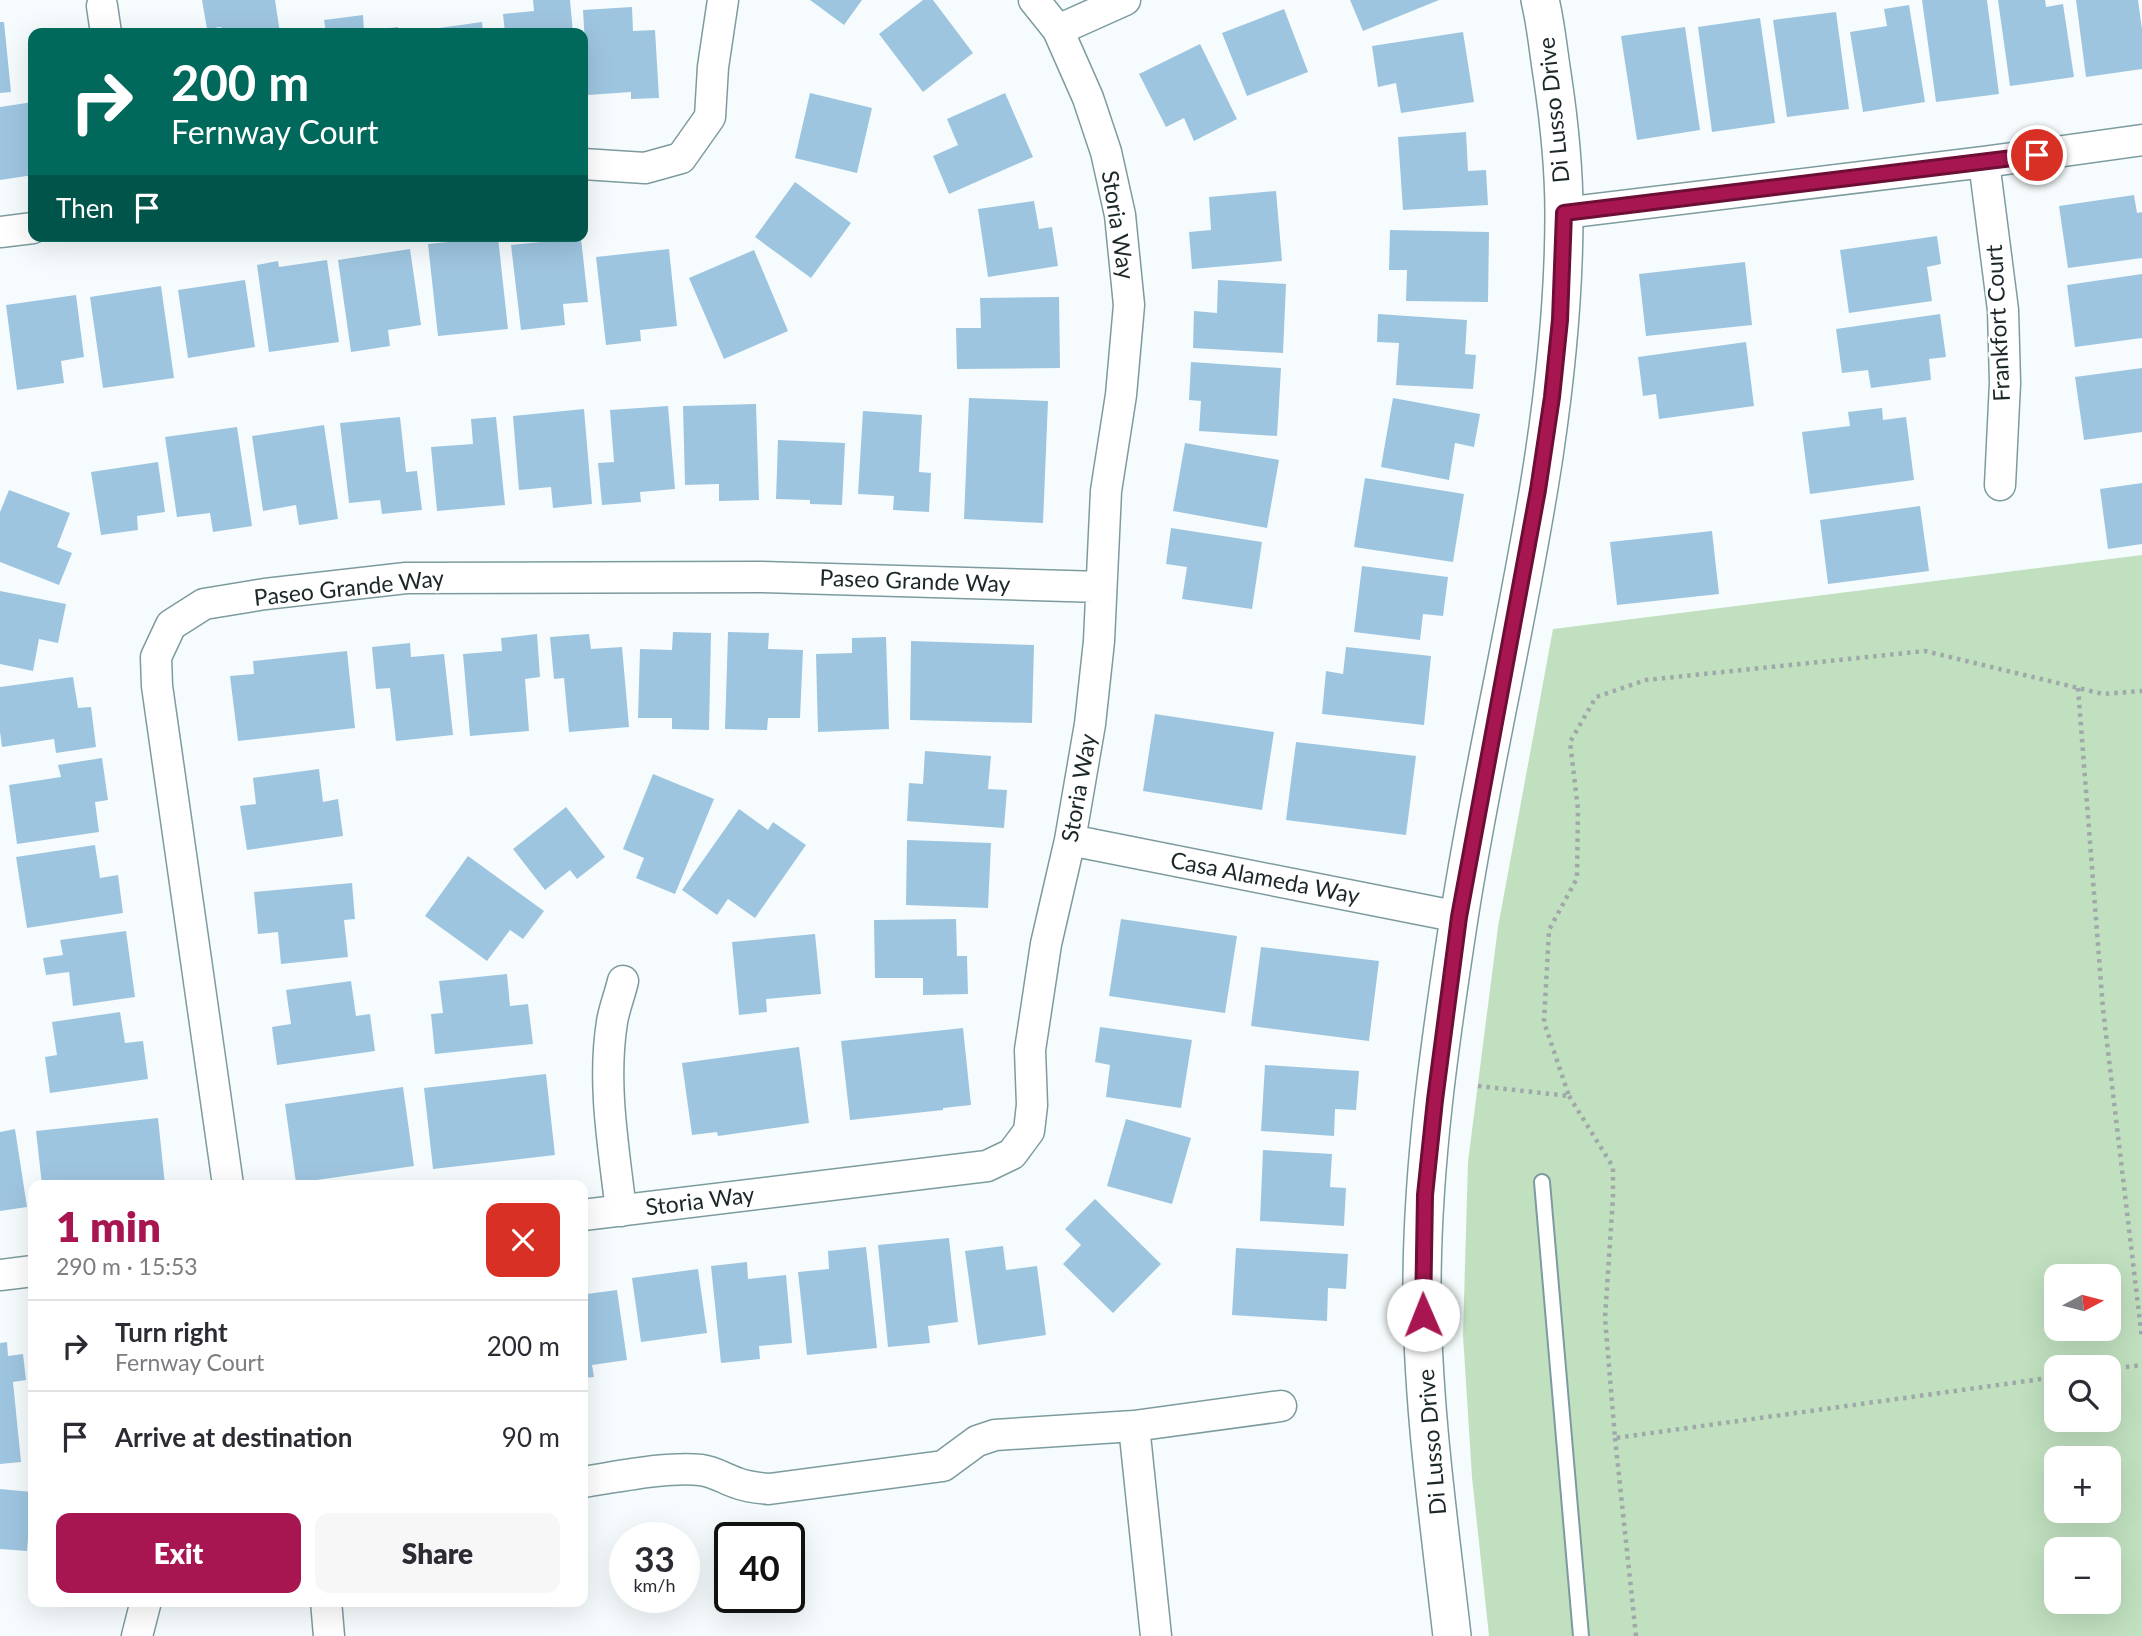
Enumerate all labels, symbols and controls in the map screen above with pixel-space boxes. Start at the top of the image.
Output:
street label: Di Lusso Drive [1531,36,1575,184]
text: 200 m [171,53,309,111]
icon: right [56,56,147,147]
text: Fernway Court [171,112,379,151]
pin [2007,125,2067,185]
icon: arrive [2018,136,2056,174]
street label: Storia Way [1097,169,1141,281]
icon: arrive [128,189,166,227]
text: Then [56,192,114,224]
street label: Frankfort Court [1979,243,2015,402]
street label: Paseo Grande Way [252,563,446,611]
street label: Paseo Grande Way [819,563,1011,597]
street label: Storia Way [1055,731,1101,844]
street label: Casa Alameda Way [1168,845,1362,909]
street label: Storia Way [644,1179,756,1221]
text: 1 min [56,1201,161,1251]
button: close [486,1203,560,1277]
text: 290 m · 15:53 [56,1252,198,1280]
north arrow [2044,1264,2121,1340]
map controls [2044,1264,2121,1614]
position arrow [1386,1278,1460,1352]
text: Turn right [115,1316,228,1348]
icon: right [56,1327,94,1365]
text: 200 m [487,1330,560,1362]
text: Fernway Court [115,1348,264,1376]
button: search [2044,1355,2121,1432]
street label: Di Lusso Drive [1411,1368,1451,1516]
icon: arrive [56,1418,94,1456]
text: Arrive at destination [115,1421,352,1453]
text: 90 m [502,1421,560,1453]
button: + [2044,1446,2121,1523]
button: Exit [56,1513,301,1593]
button: Share [315,1513,560,1593]
speed limit sign: 40 [714,1522,805,1613]
text: 33 [634,1537,675,1579]
button: − [2044,1537,2121,1614]
text: km/h [633,1574,676,1596]

